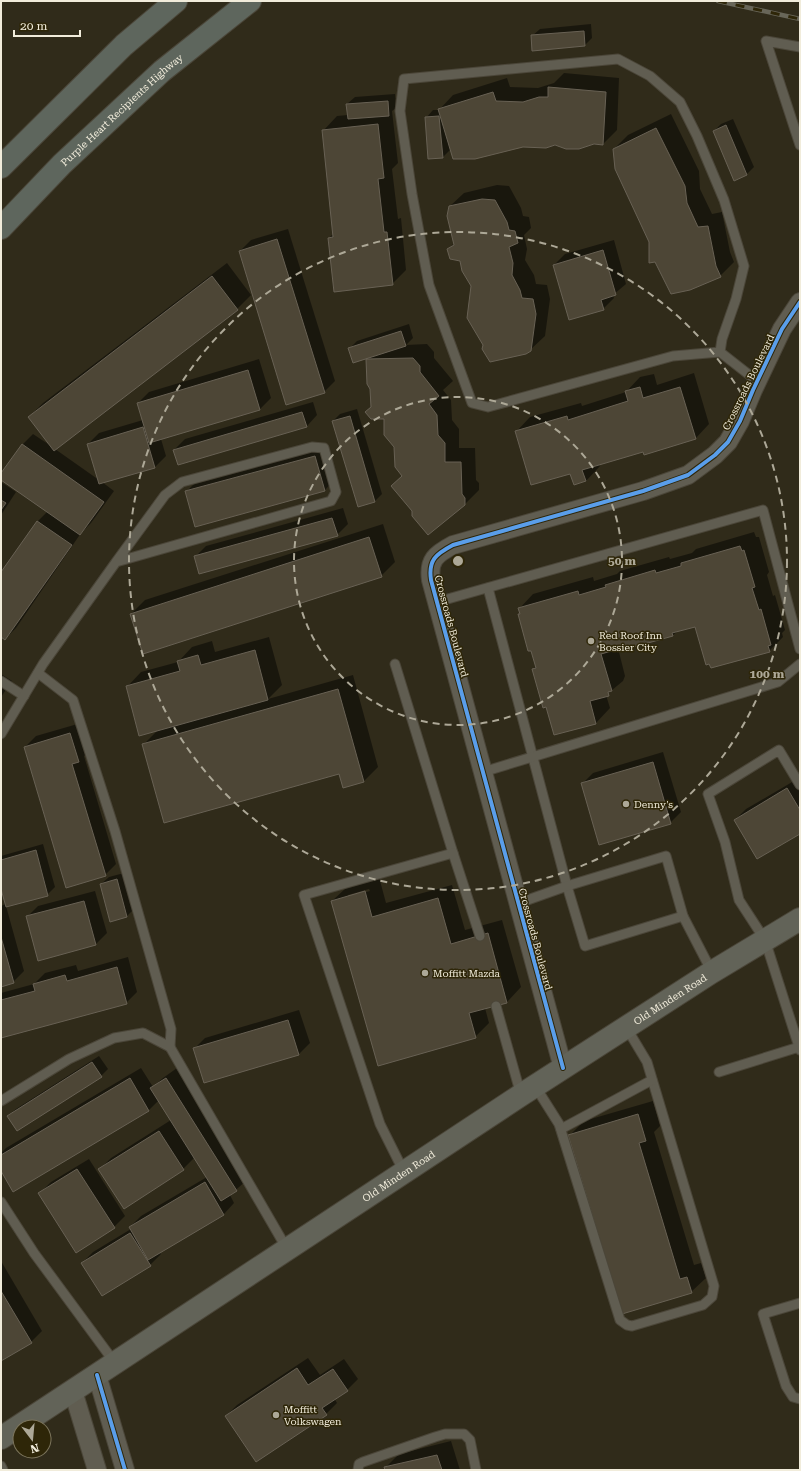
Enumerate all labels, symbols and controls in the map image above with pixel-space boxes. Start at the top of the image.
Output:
scale bar [14,12,80,38]
text: 20 m [20,19,47,33]
street label: Purple Heart Recipients Highway [59,52,185,168]
street label: Crossroads Boulevard [721,332,777,432]
centre of rings [451,554,465,568]
text: 50 m [608,554,636,568]
street label: Crossroads Boulevard [433,574,471,679]
place label: Red Roof Inn Bossier City [599,630,663,653]
marker: Red Roof Inn Bossier City [586,636,596,646]
text: 100 m [750,667,785,681]
marker: Denny's [621,799,631,809]
place label: Denny's [634,799,673,810]
street label: Crossroads Boulevard [517,887,555,992]
marker: Moffitt Mazda [420,968,430,978]
place label: Moffitt Mazda [433,968,501,979]
street label: Old Minden Road [632,972,709,1027]
street label: Old Minden Road [360,1148,437,1204]
place label: Moffitt Volkswagen [284,1404,342,1427]
marker: Moffitt Volkswagen [271,1410,281,1420]
north arrow [12,1419,52,1459]
text: N [28,1441,40,1456]

